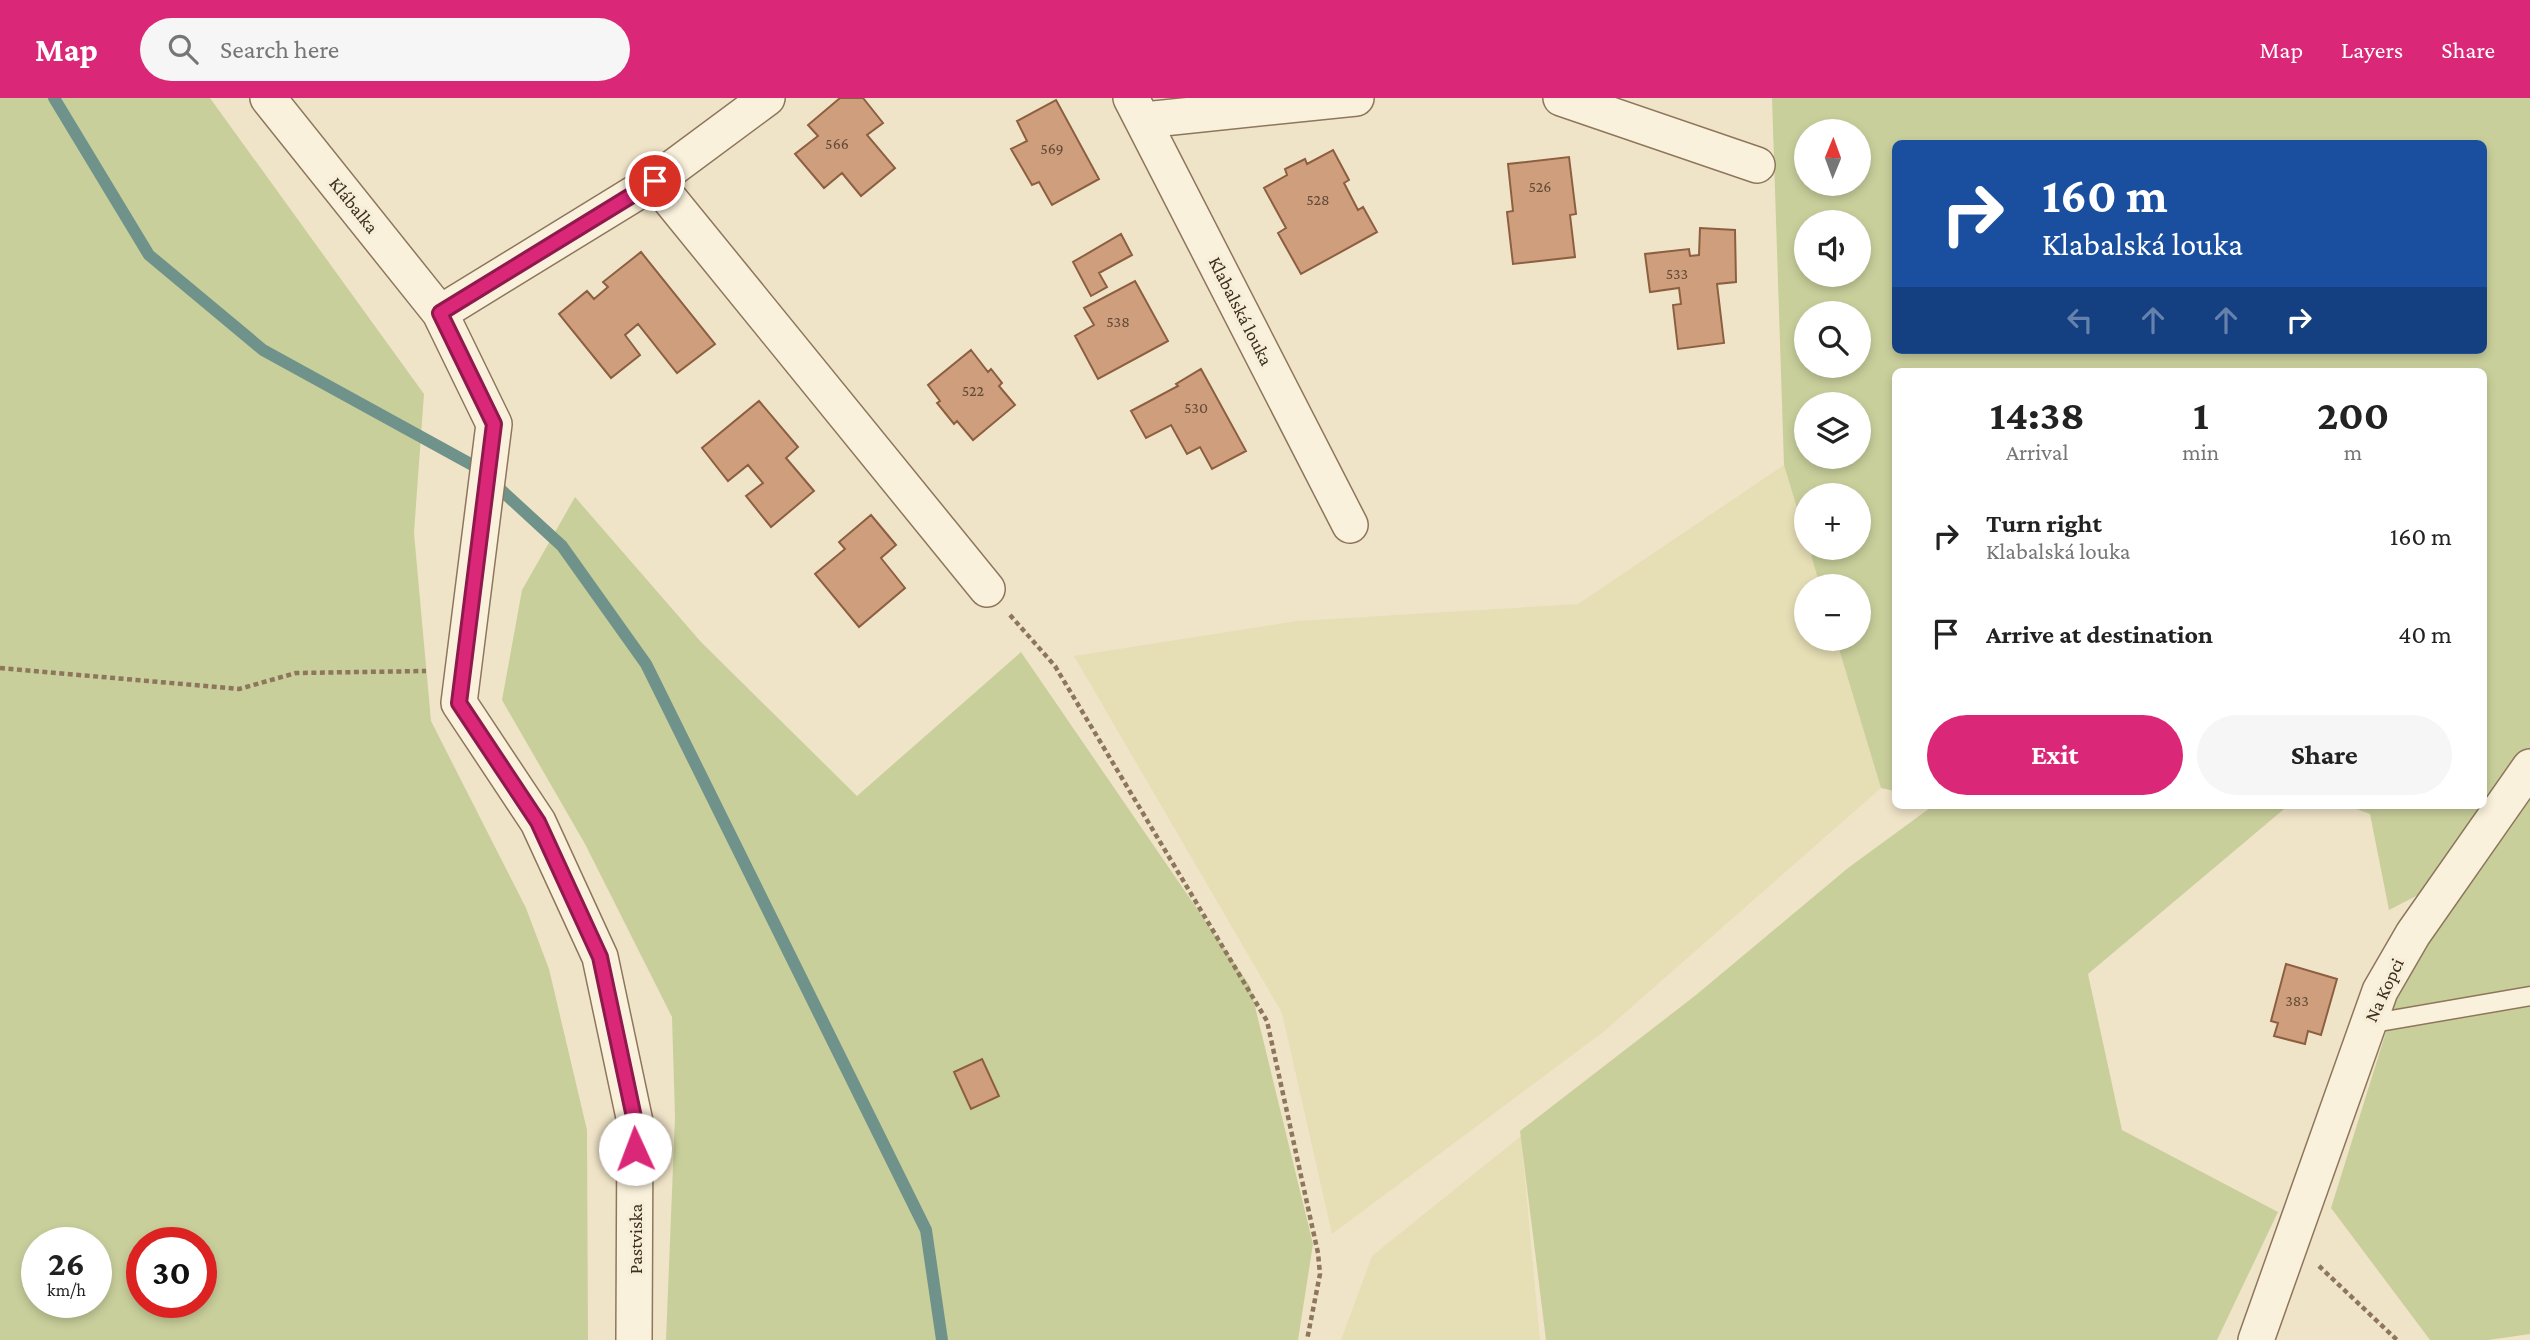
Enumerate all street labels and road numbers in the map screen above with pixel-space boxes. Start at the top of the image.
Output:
street label: Klábalka [325,173,383,237]
street label: Klabalská louka [1205,253,1278,369]
street label: Na Kopci [2360,955,2408,1025]
street label: Pastviska [625,1203,646,1274]

